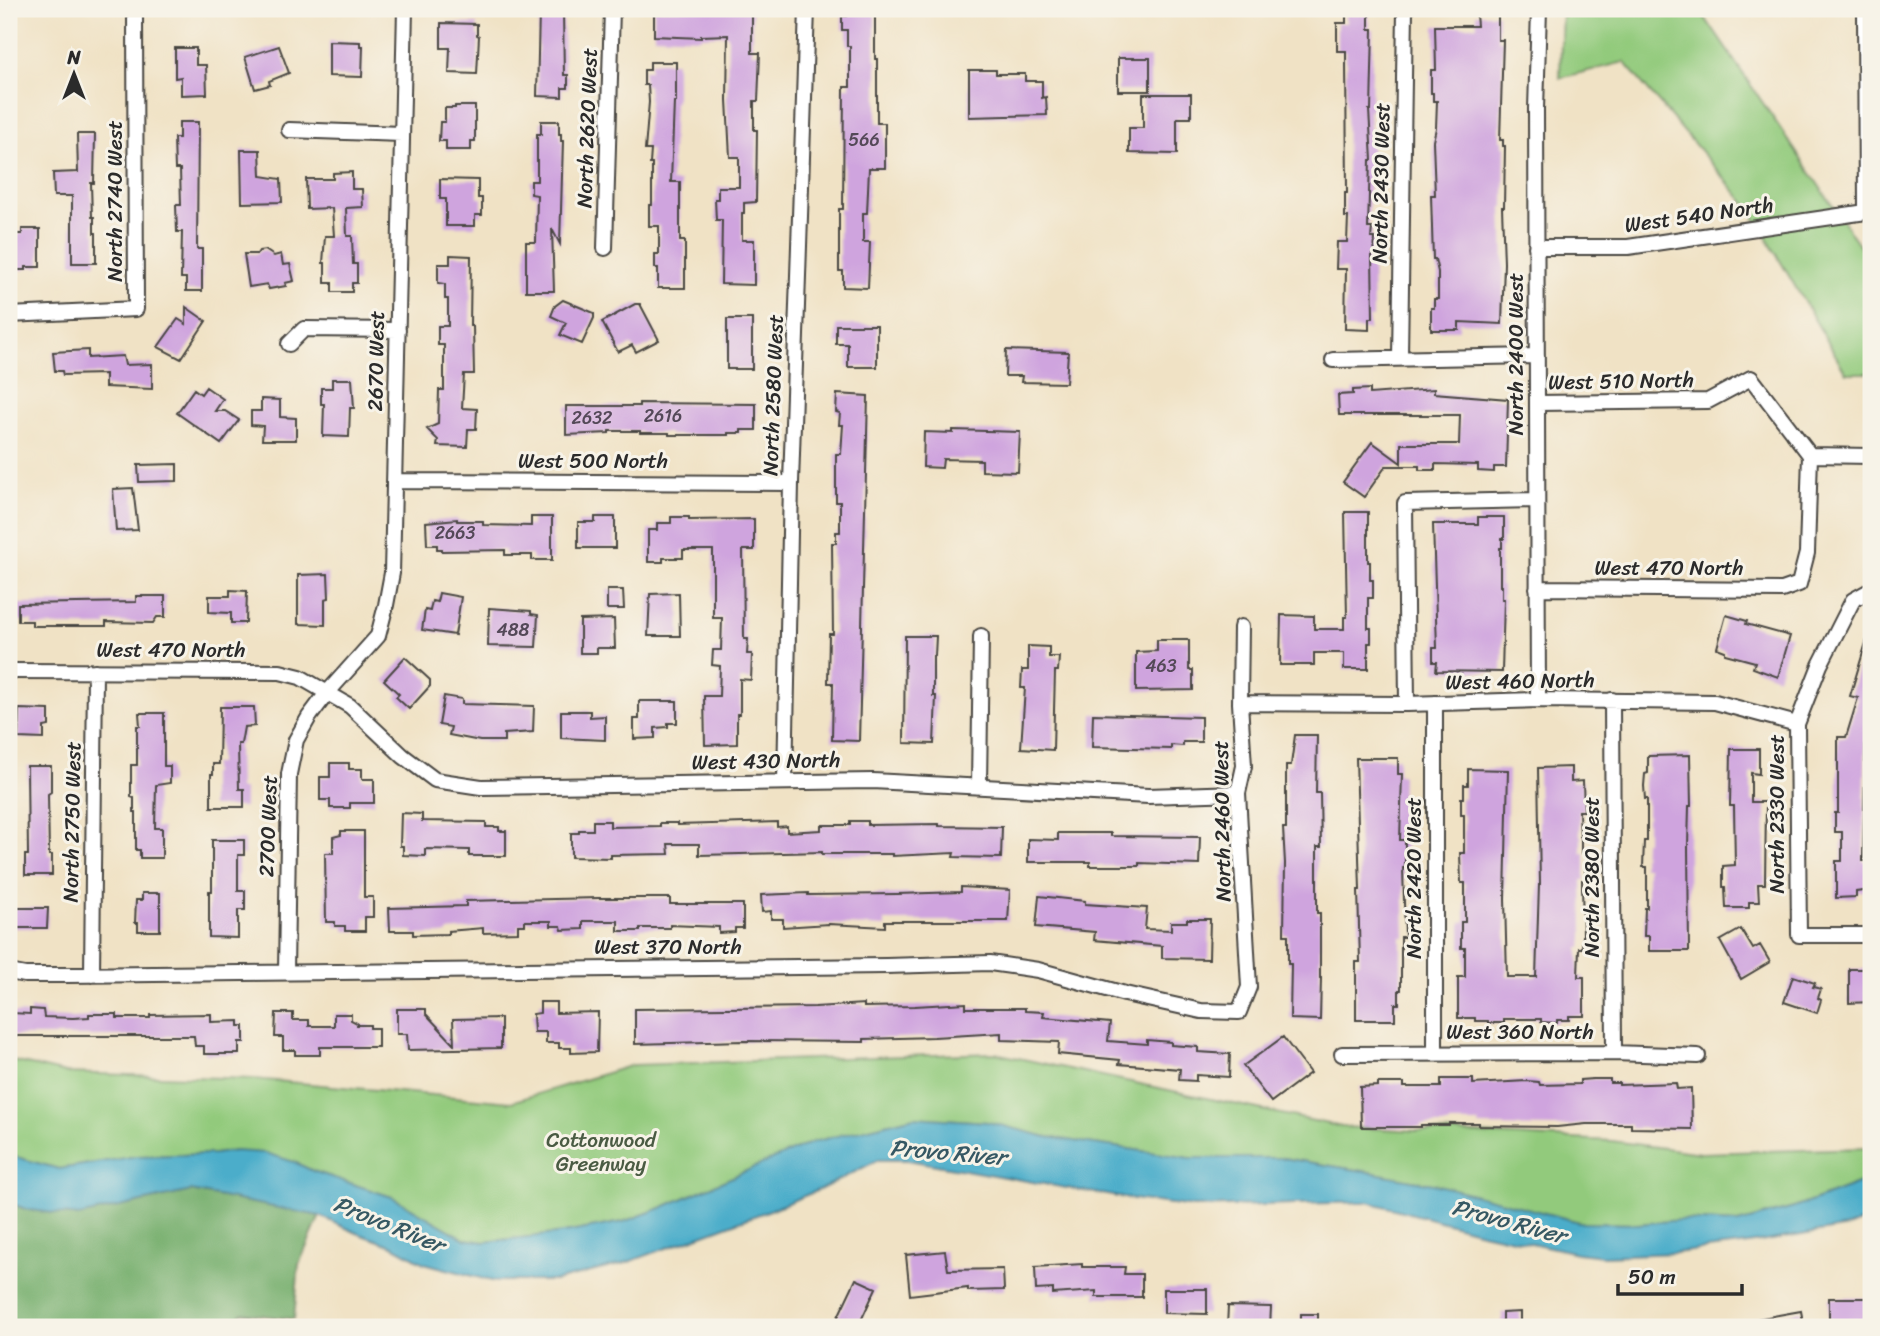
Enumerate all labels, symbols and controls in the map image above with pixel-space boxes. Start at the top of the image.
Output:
north arrow [38,38,108,108]
text: N [66,41,81,74]
street label: North 2620 West [565,47,609,209]
street label: North 2430 West [1361,102,1401,264]
street label: North 2740 West [96,120,134,282]
house number: 566 [848,124,880,156]
street label: West 540 North [1622,186,1776,244]
street label: North 2400 West [1497,273,1535,435]
street label: 2670 West [356,310,396,412]
street label: North 2580 West [751,314,795,476]
street label: West 510 North [1548,361,1694,401]
house number: 2616 [644,400,682,432]
house number: 2632 [572,402,612,434]
street label: West 500 North [518,442,668,480]
house number: 2663 [435,517,475,549]
street label: West 470 North [1594,549,1744,587]
house number: 488 [497,614,530,646]
street label: West 470 North [96,631,246,669]
house number: 463 [1145,650,1177,682]
street label: West 460 North [1445,661,1595,701]
street label: North 2330 West [1758,734,1796,894]
street label: North 2460 West [1202,740,1242,902]
street label: North 2750 West [52,741,92,903]
street label: West 430 North [691,741,841,781]
street label: 2700 West [247,774,289,878]
street label: North 2420 West [1395,797,1433,959]
street label: North 2380 West [1573,797,1611,957]
street label: West 370 North [594,928,742,966]
street label: West 360 North [1446,1013,1594,1051]
park label: Cottonwood Greenway [546,1121,658,1183]
water label: Provo River [889,1127,1012,1178]
water label: Provo River [327,1184,454,1267]
water label: Provo River [1448,1187,1574,1257]
scale bar [1618,1252,1742,1296]
text: 50 m [1628,1258,1676,1296]

